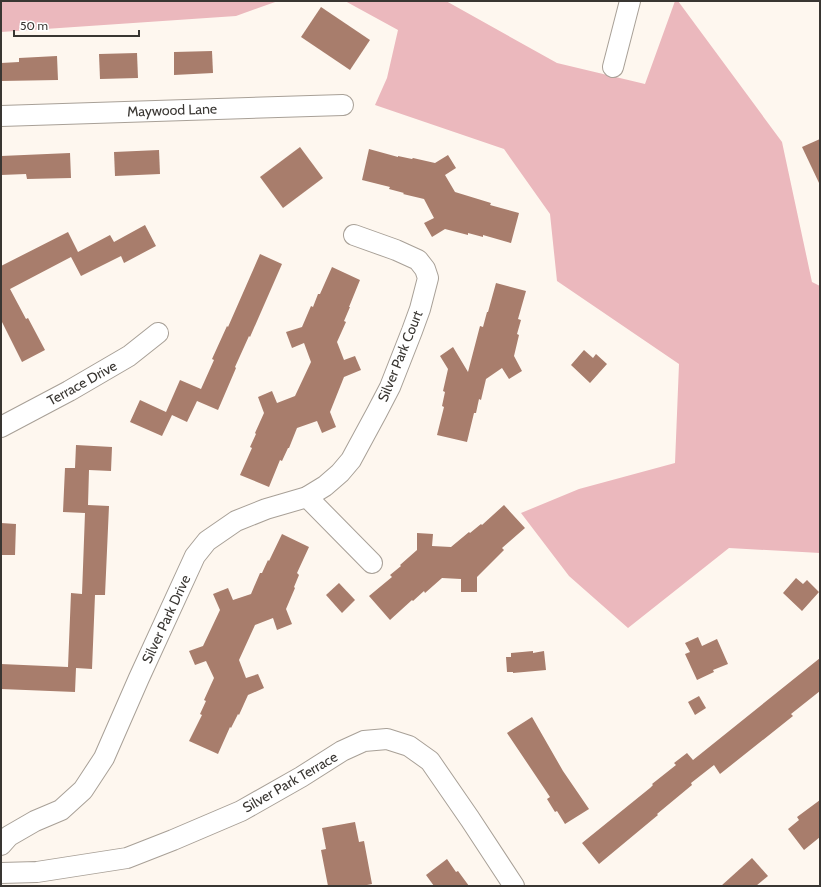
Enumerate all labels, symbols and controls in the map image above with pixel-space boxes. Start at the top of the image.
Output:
scale bar [14,12,139,38]
text: 50 m [20,18,48,33]
street label: Maywood Lane [127,99,217,121]
street label: Silver Park Court [374,308,427,404]
street label: Terrace Drive [44,356,120,410]
street label: Silver Park Drive [138,572,194,666]
street label: Silver Park Terrace [239,748,341,816]

